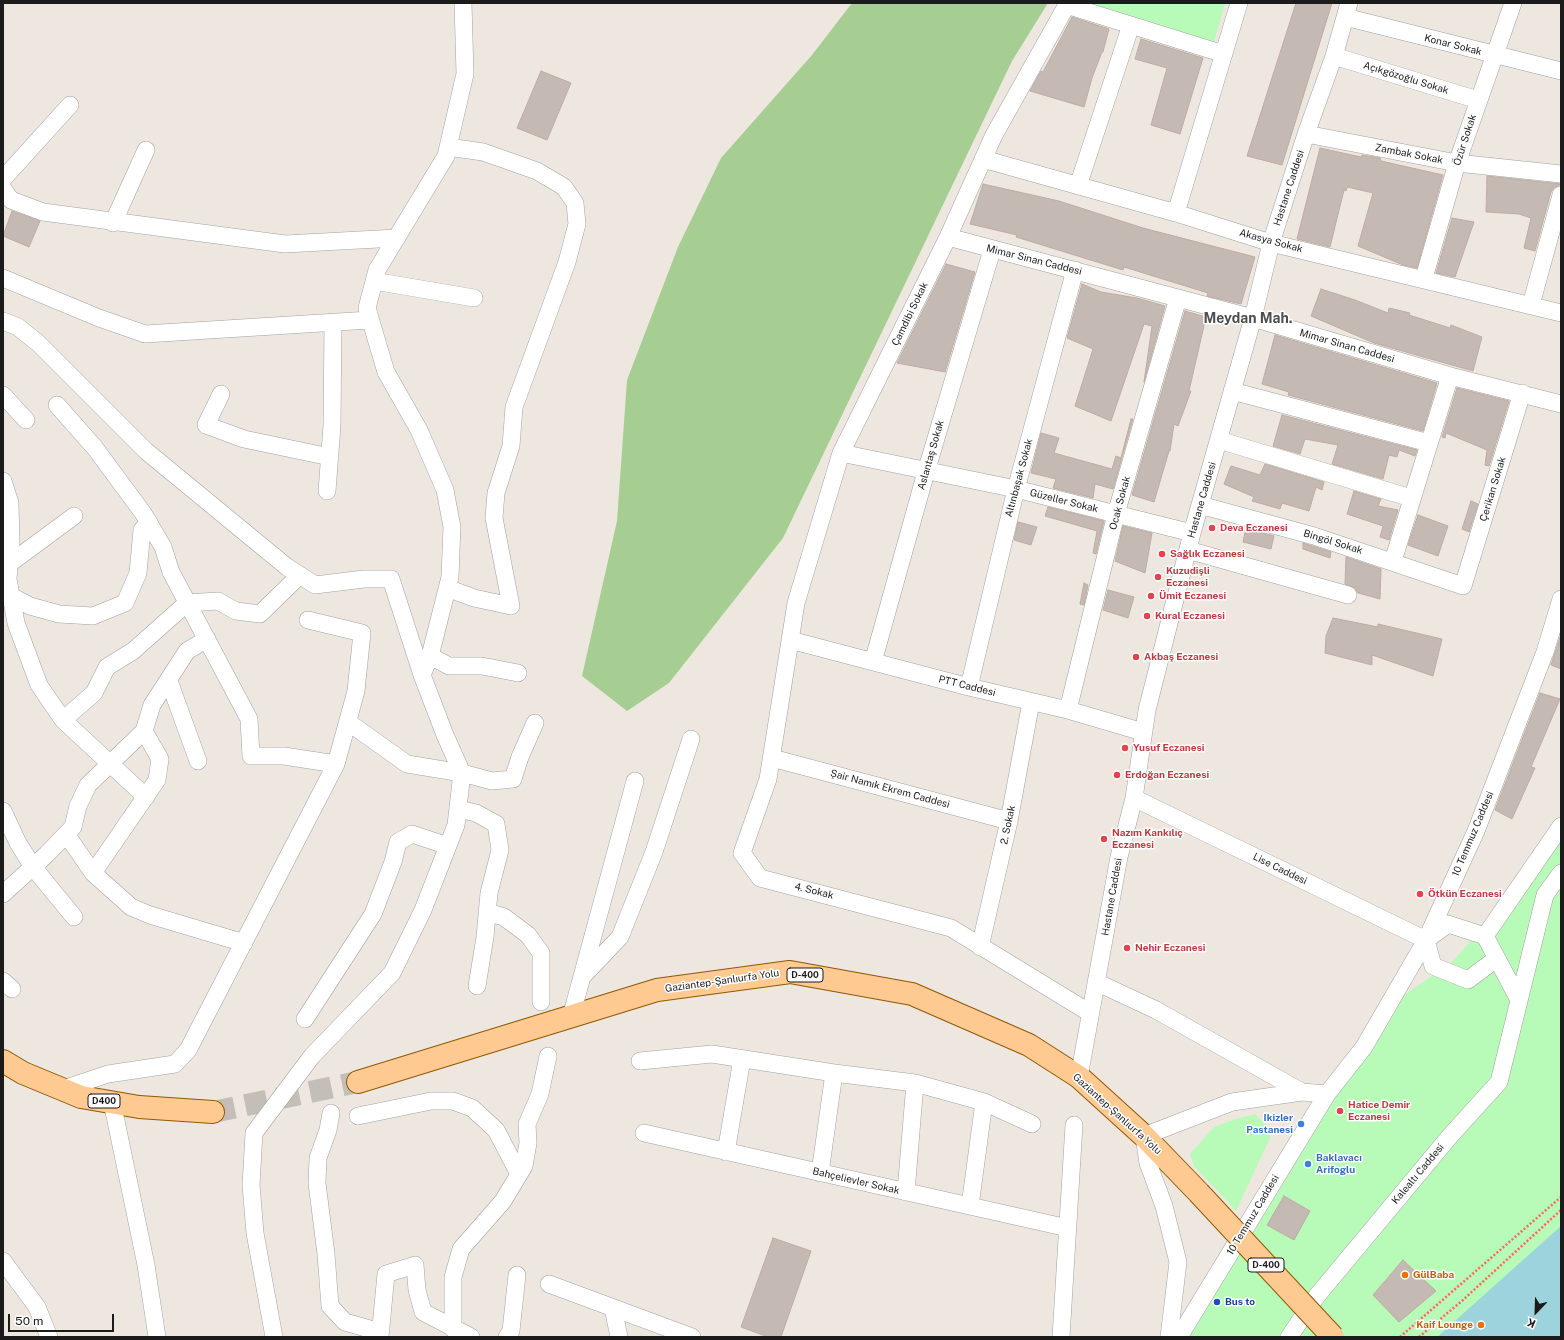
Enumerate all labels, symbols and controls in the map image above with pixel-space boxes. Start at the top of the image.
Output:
street label: Konar Sokak [1423,32,1483,58]
street label: Açıkgözoğlu Sokak [1362,59,1450,97]
street label: Özür Sokak [1451,113,1479,167]
street label: Zambak Sokak [1374,142,1444,166]
street label: Hastane Caddesi [1271,149,1307,227]
street label: Akasya Sokak [1238,227,1304,255]
street label: Mimar Sinan Caddesi [985,242,1083,278]
street label: Çamdibi Sokak [889,280,931,348]
district label: Meydan Mah. [1204,311,1292,327]
street label: Mimar Sinan Caddesi [1298,327,1396,365]
street label: Aslantaş Sokak [915,419,947,491]
street label: Altınbaşak Sokak [1003,437,1035,519]
street label: Çerikan Sokak [1477,455,1509,523]
street label: Hastane Caddesi [1185,460,1219,540]
street label: Ocak Sokak [1107,475,1133,531]
street label: Güzeller Sokak [1028,487,1100,515]
place label: Deva Eczanesi [1220,522,1288,534]
marker: Deva Eczanesi [1207,523,1217,533]
street label: Bingöl Sokak [1302,527,1364,557]
place label: Sağlık Eczanesi [1170,548,1245,560]
marker: Sağlık Eczanesi [1157,549,1167,559]
place label: Kuzudişli Eczanesi [1166,565,1210,588]
marker: Kuzudişli Eczanesi [1153,572,1163,582]
place label: Ümit Eczanesi [1159,590,1226,602]
marker: Ümit Eczanesi [1146,591,1156,601]
place label: Kural Eczanesi [1155,610,1225,622]
marker: Kural Eczanesi [1142,611,1152,621]
place label: Akbaş Eczanesi [1144,651,1218,663]
marker: Akbaş Eczanesi [1131,652,1141,662]
street label: PTT Caddesi [937,673,997,699]
place label: Yusuf Eczanesi [1133,742,1204,754]
marker: Yusuf Eczanesi [1120,743,1130,753]
street label: Şair Namık Ekrem Caddesi [829,767,951,811]
place label: Erdoğan Eczanesi [1125,769,1209,781]
marker: Erdoğan Eczanesi [1112,770,1122,780]
street label: 10 Temmuz Caddesi [1450,790,1496,878]
street label: 2. Sokak [998,804,1018,846]
place label: Nazım Kankılıç Eczanesi [1112,827,1183,850]
marker: Nazım Kankılıç Eczanesi [1099,834,1109,844]
street label: Lise Caddesi [1251,851,1309,887]
street label: Hastane Caddesi [1099,857,1125,937]
street label: 4. Sokak [793,880,835,902]
place label: Ötkün Eczanesi [1428,888,1502,900]
marker: Ötkün Eczanesi [1415,889,1425,899]
place label: Nehir Eczanesi [1135,942,1205,954]
marker: Nehir Eczanesi [1122,943,1132,953]
street label: Gaziantep-Şanlıurfa Yolu [664,967,780,995]
road number: D-400 [787,968,823,982]
street label: Gaziantep-Şanlıurfa Yolu [1070,1071,1164,1157]
road number: D400 [88,1094,120,1108]
place label: Hatice Demir Eczanesi [1348,1099,1410,1122]
marker: Hatice Demir Eczanesi [1335,1106,1345,1116]
place label: Ikizler Pastanesi [1246,1112,1293,1136]
marker: Ikizler Pastanesi [1296,1119,1306,1129]
street label: Kalealtı Caddesi [1389,1141,1447,1207]
place label: Baklavacı Arifoglu [1316,1152,1362,1176]
marker: Baklavacı Arifoglu [1303,1159,1313,1169]
street label: Bahçelievler Sokak [811,1165,901,1197]
street label: 10 Temmuz Caddesi [1224,1173,1282,1257]
road number: D-400 [1248,1258,1284,1272]
place label: GülBaba [1413,1269,1454,1281]
marker: GülBaba [1400,1270,1410,1280]
north arrow [1516,1292,1556,1332]
place label: Bus to [1225,1296,1255,1308]
marker: Bus to [1212,1297,1222,1307]
scale bar [10,1306,116,1332]
text: 50 m [15,1314,43,1328]
text: K [1525,1316,1537,1330]
place label: Kaif Lounge [1416,1319,1473,1331]
marker: Kaif Lounge [1476,1320,1486,1330]

